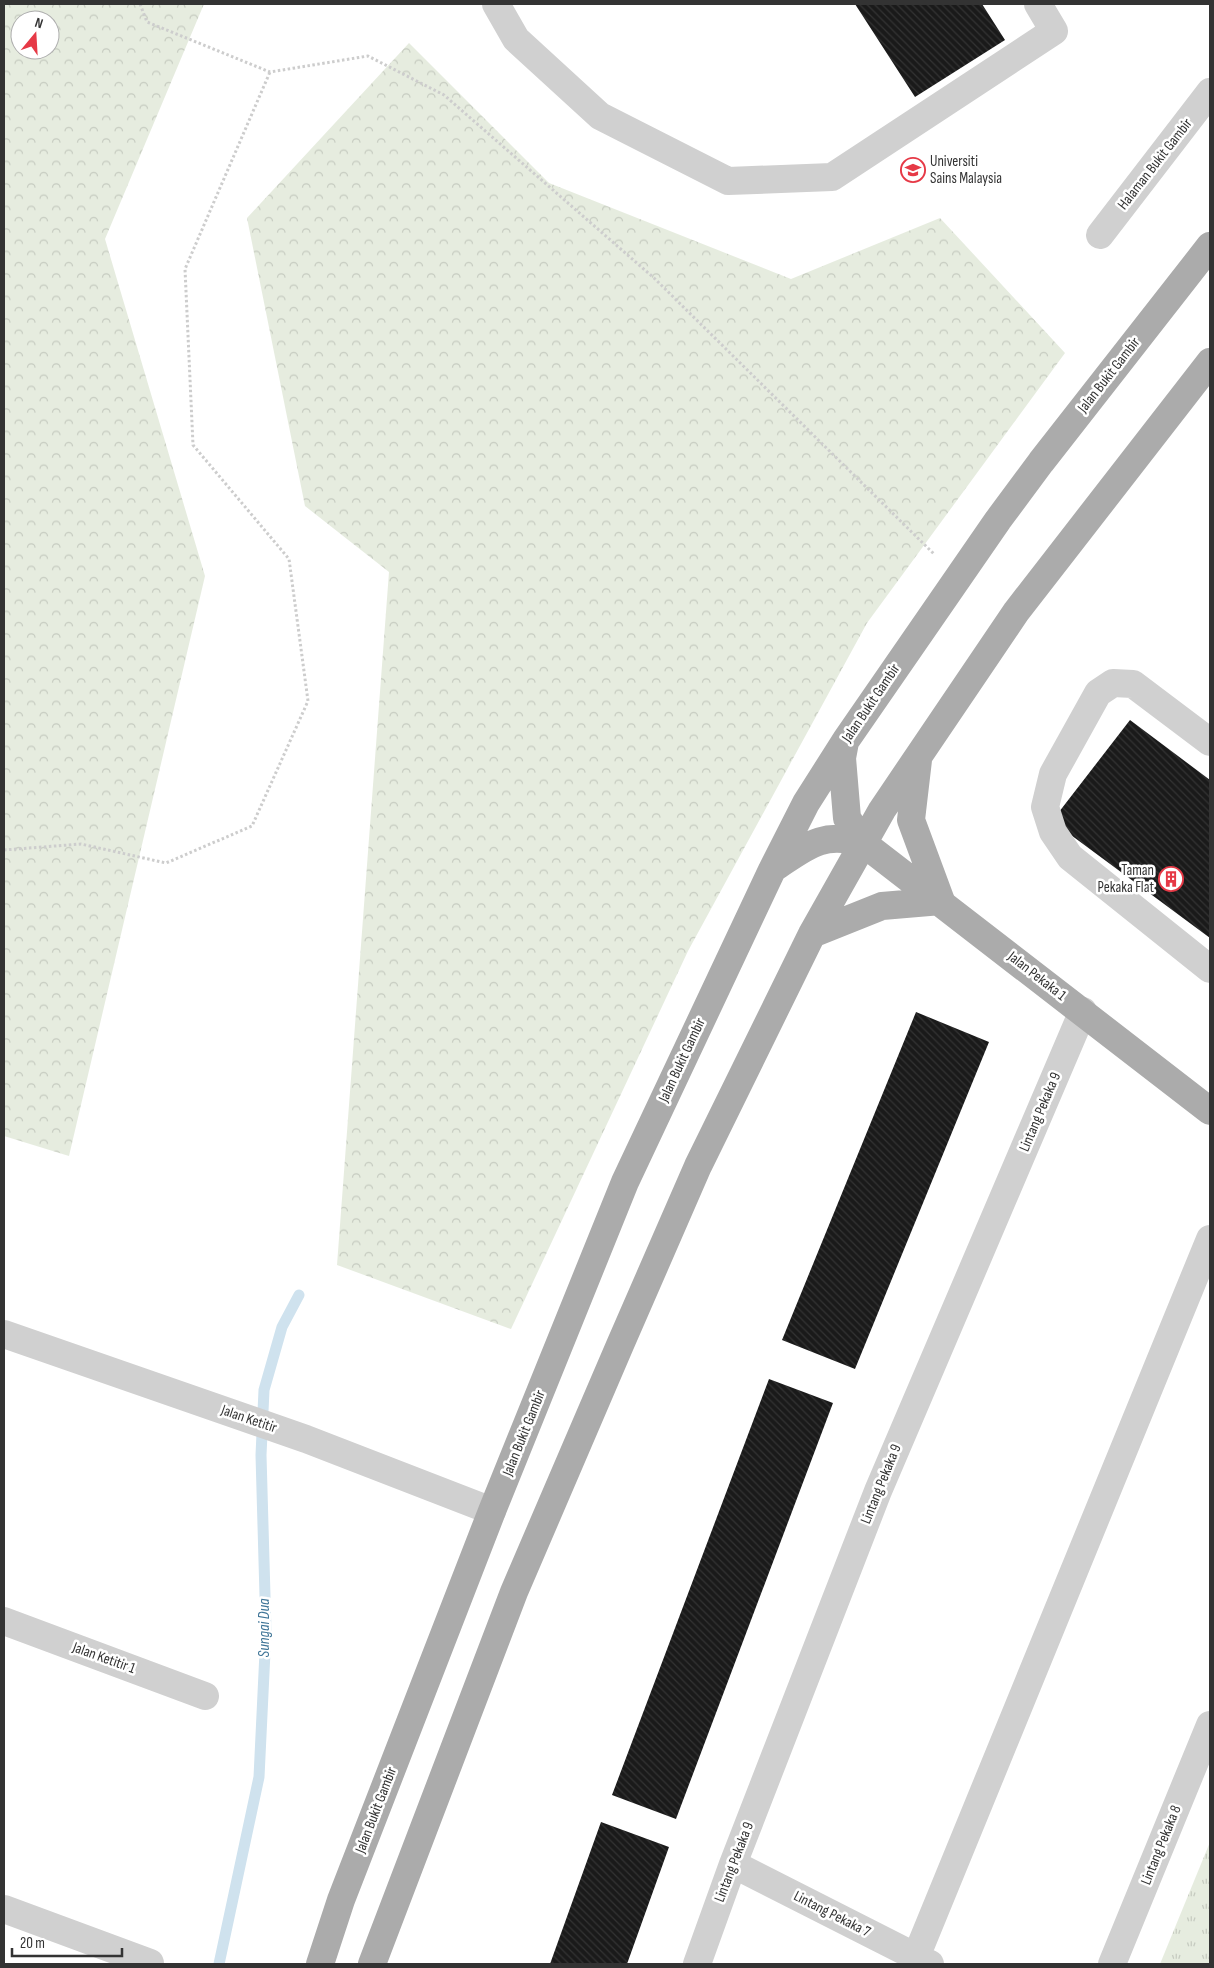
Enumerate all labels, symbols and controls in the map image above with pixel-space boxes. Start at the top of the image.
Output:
north arrow [10,10,60,60]
text: N [33,14,45,32]
street label: Halaman Bukit Gambir [1113,114,1197,213]
place label: Universiti Sains Malaysia [930,152,1002,188]
school or university icon: Universiti Sains Malaysia [900,157,926,183]
street label: Jalan Bukit Gambir [1073,333,1145,417]
street label: Jalan Bukit Gambir [837,659,905,747]
place label: Taman Pekaka Flat [1097,861,1154,897]
building icon: Taman Pekaka Flat [1158,866,1184,892]
street label: Jalan Pekaka 1 [1003,947,1071,1005]
street label: Jalan Bukit Gambir [654,1014,710,1106]
street label: Lintang Pekaka 9 [1015,1069,1065,1155]
street label: Jalan Bukit Gambir [498,1387,550,1480]
street label: Jalan Ketitir [218,1400,280,1438]
street label: Lintang Pekaka 9 [856,1441,906,1527]
water label: Sungai Dua [255,1598,274,1658]
street label: Jalan Ketitir 1 [69,1638,139,1678]
street label: Jalan Bukit Gambir [351,1764,401,1857]
street label: Lintang Pekaka 8 [1136,1802,1186,1888]
street label: Lintang Pekaka 9 [710,1819,758,1905]
street label: Lintang Pekaka 7 [790,1887,874,1941]
scale bar [12,1926,122,1958]
text: 20 m [20,1934,45,1953]

